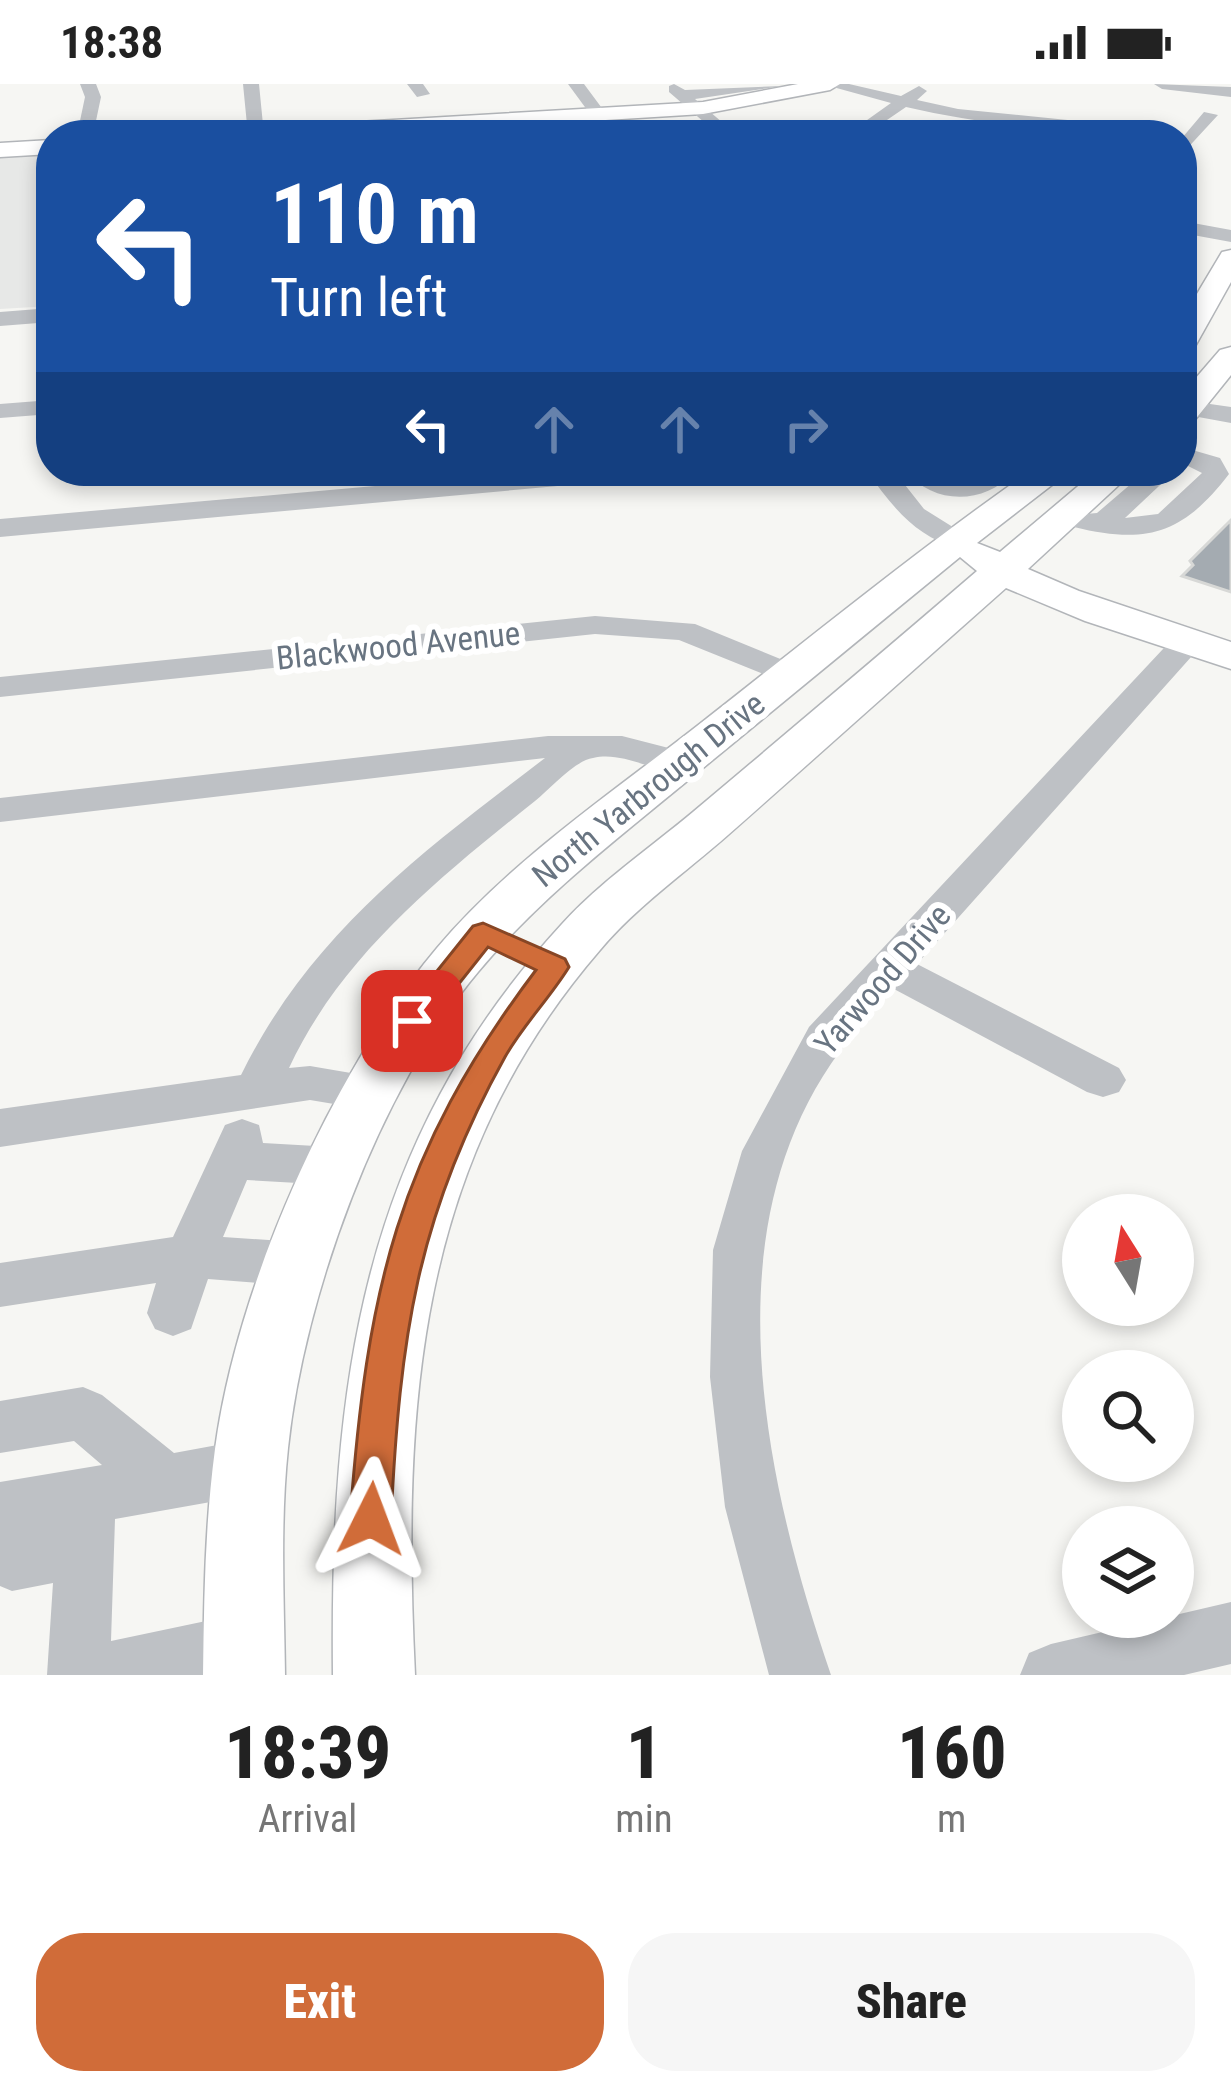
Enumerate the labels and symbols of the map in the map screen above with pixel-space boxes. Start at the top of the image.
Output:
street label: Blackwood Avenue [274,613,522,678]
street label: North Yarbrough Drive [524,684,772,895]
street label: Yarwood Drive [806,896,958,1063]
pin [361,970,463,1072]
north arrow [1062,1194,1194,1326]
position arrow [308,1456,434,1582]

